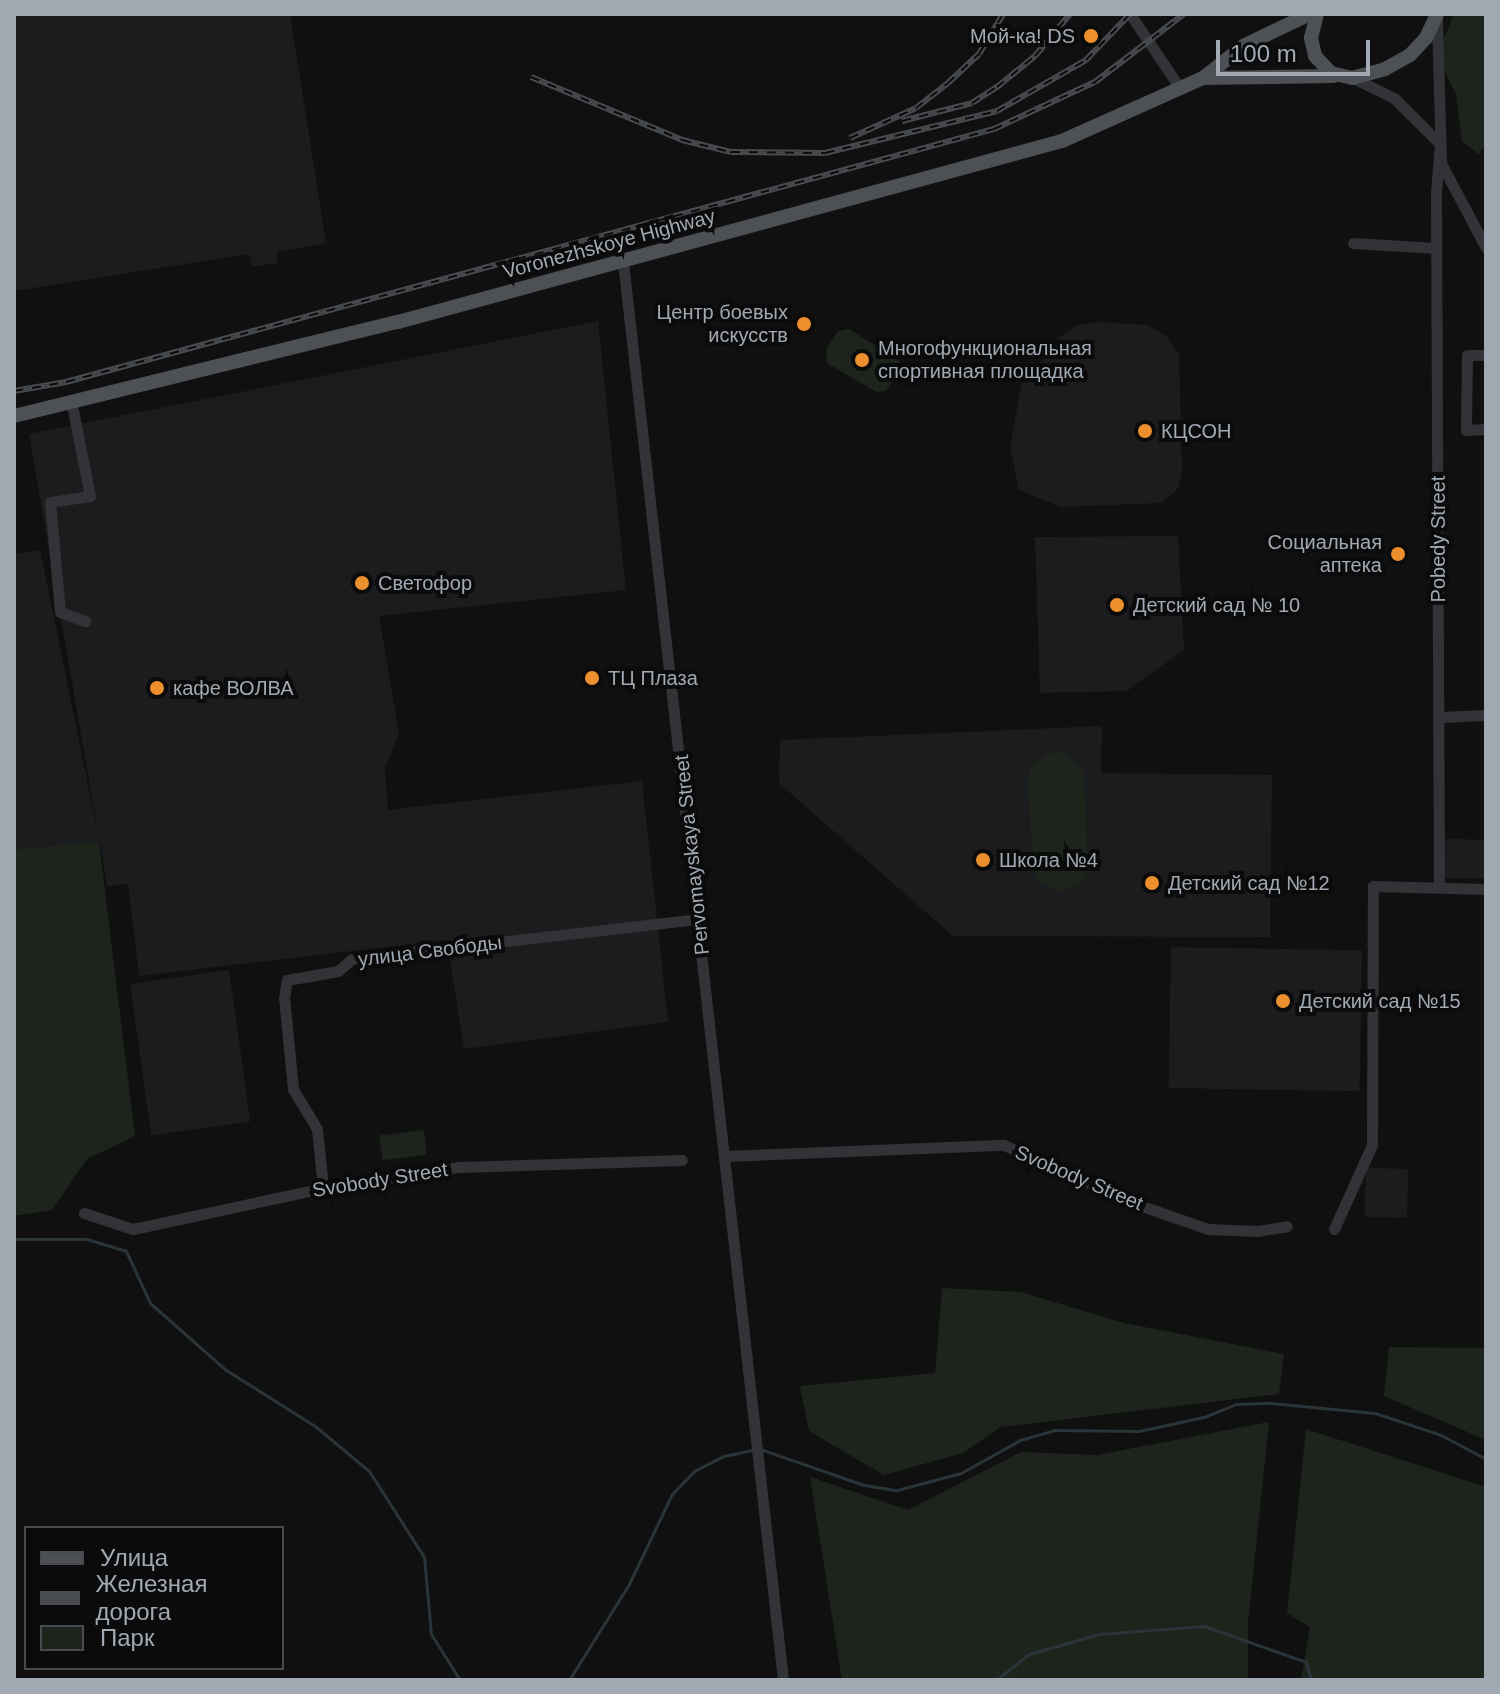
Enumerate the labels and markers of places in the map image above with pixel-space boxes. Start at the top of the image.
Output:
place label: Мой-ка! DS [970,24,1075,48]
marker: Мой-ка! DS [1082,27,1100,45]
place label: Центр боевых искусств [656,300,788,347]
marker: Центр боевых искусств [795,315,813,333]
place label: Многофункциональная спортивная площадка [878,336,1092,383]
marker: Многофункциональная спортивная площадка [853,351,871,369]
place label: КЦСОН [1161,419,1231,443]
marker: КЦСОН [1136,422,1154,440]
place label: Социальная аптека [1268,530,1382,577]
marker: Социальная аптека [1389,545,1407,563]
place label: Светофор [378,571,472,595]
marker: Светофор [353,574,371,592]
place label: Детский сад № 10 [1133,593,1300,617]
marker: Детский сад № 10 [1108,596,1126,614]
place label: ТЦ Плаза [608,666,698,690]
marker: ТЦ Плаза [583,669,601,687]
place label: кафе ВОЛВА [173,676,294,700]
marker: кафе ВОЛВА [148,679,166,697]
place label: Школа №4 [999,848,1098,872]
marker: Школа №4 [974,851,992,869]
place label: Детский сад №12 [1168,871,1330,895]
marker: Детский сад №12 [1143,874,1161,892]
place label: Детский сад №15 [1299,989,1461,1013]
marker: Детский сад №15 [1274,992,1292,1010]

